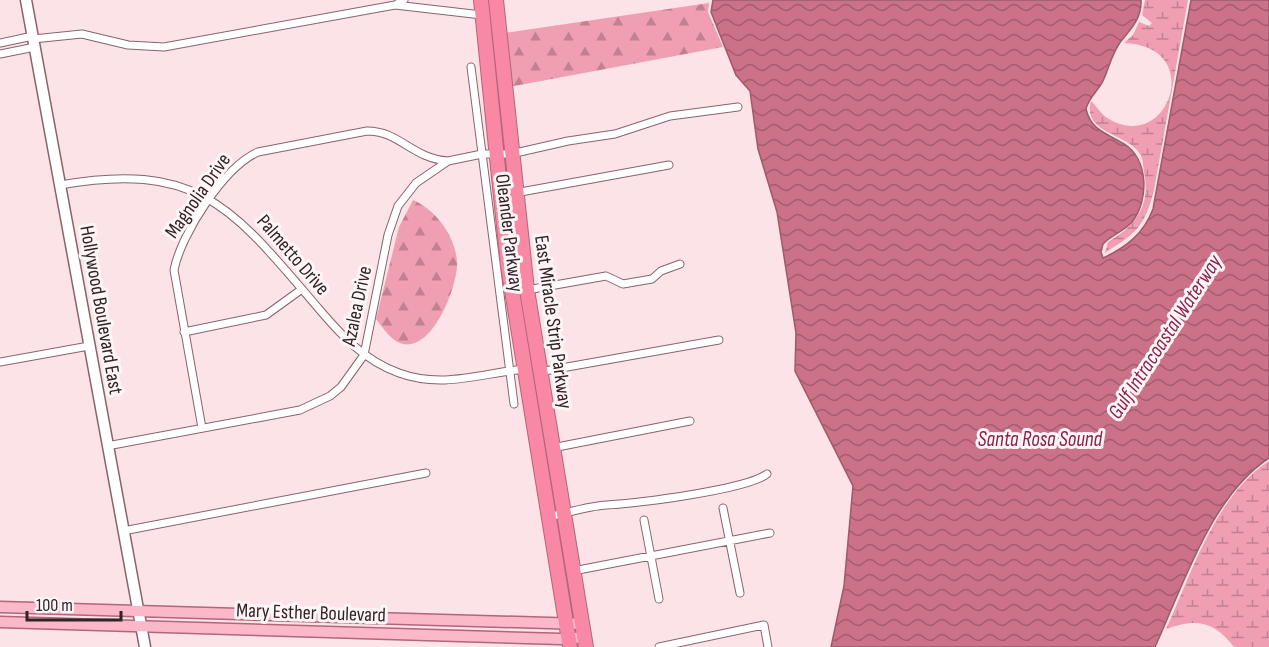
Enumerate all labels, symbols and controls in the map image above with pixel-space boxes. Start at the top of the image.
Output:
street label: Magnolia Drive [160,149,236,243]
street label: Oleander Parkway [490,173,528,294]
street label: Palmetto Drive [252,210,334,300]
street label: Hollywood Boulevard East [74,224,128,396]
street label: East Miracle Strip Parkway [529,234,577,411]
water label: Gulf Intracoastal Waterway [1103,250,1228,423]
street label: Azalea Drive [337,264,377,349]
water label: Santa Rosa Sound [978,427,1104,452]
scale bar [27,584,122,622]
text: 100 m [36,595,73,616]
street label: Mary Esther Boulevard [236,598,386,628]

